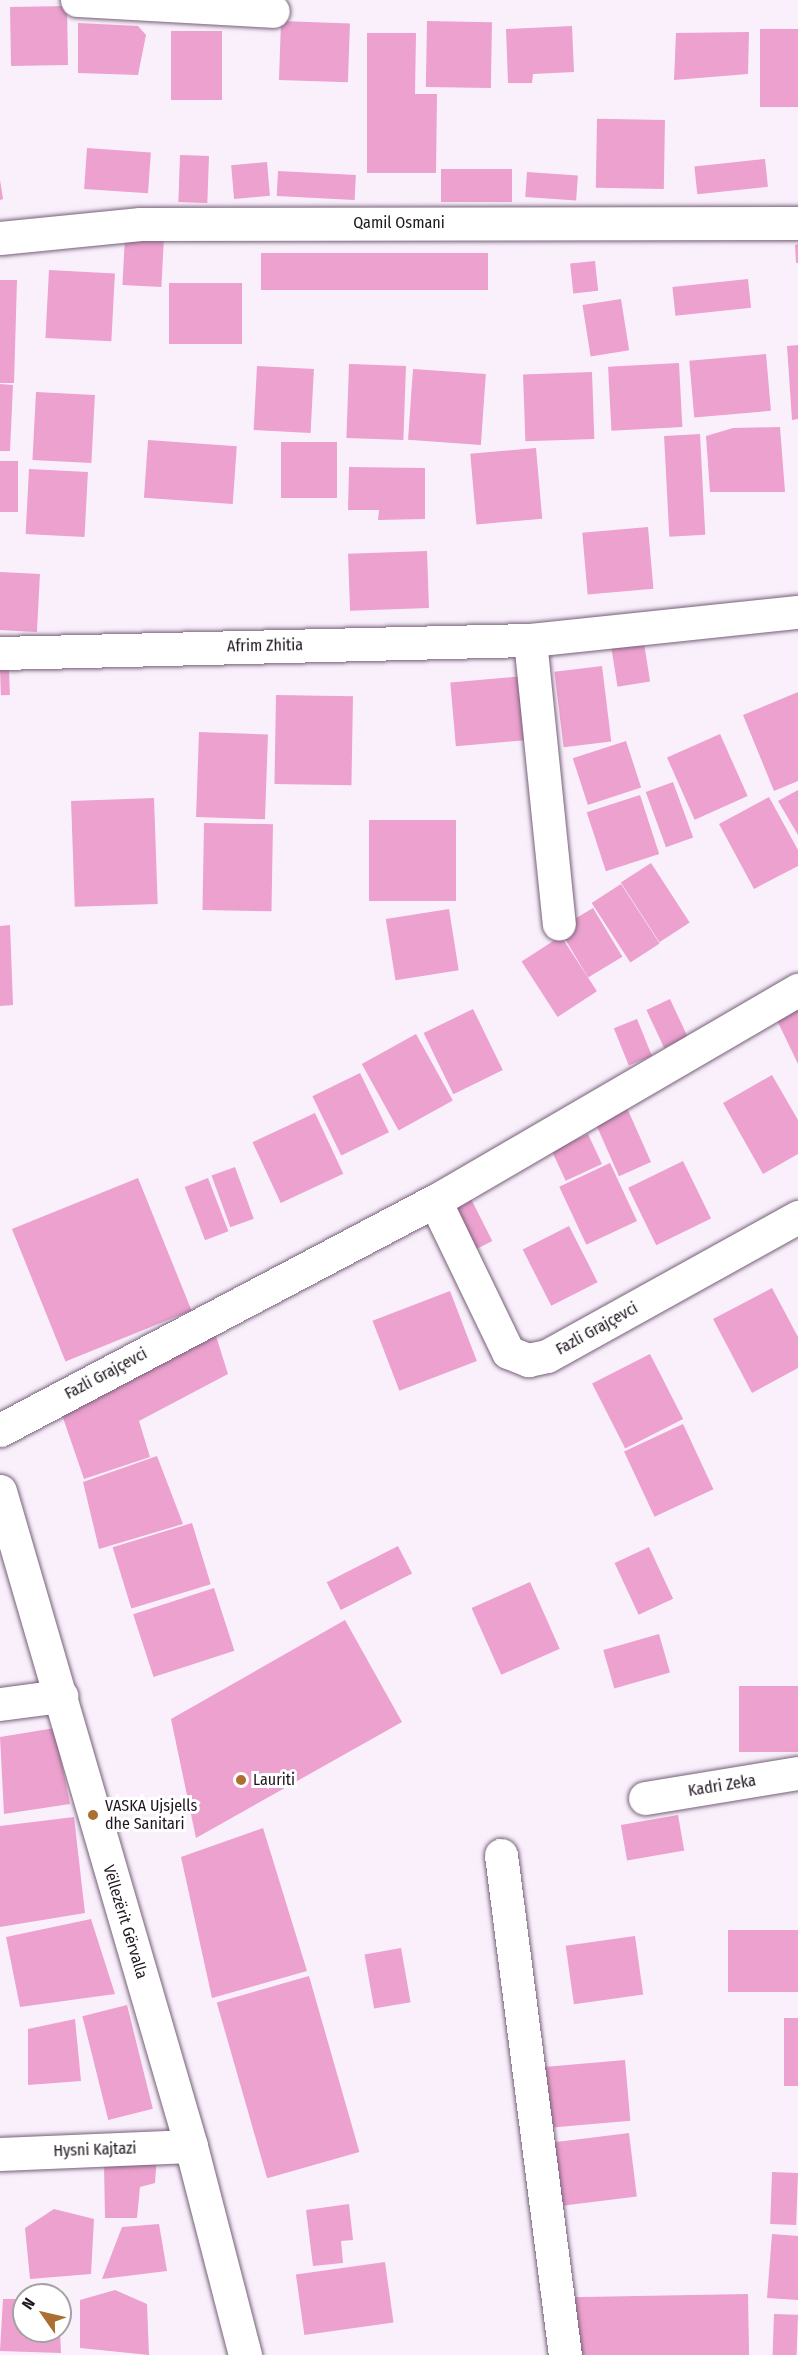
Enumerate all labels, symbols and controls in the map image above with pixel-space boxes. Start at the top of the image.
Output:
street label: Qamil Osmani [353,213,445,233]
street label: Afrim Zhitia [227,636,303,656]
street label: Fazli Grajçevci [553,1299,641,1359]
street label: Fazli Grajçevci [62,1344,150,1404]
place label: Lauriti [253,1770,295,1790]
street label: Kadri Zeka [687,1771,757,1801]
marker: Lauriti [234,1773,248,1787]
place label: VASKA Ujsjells dhe Sanitari [105,1796,197,1834]
marker: VASKA Ujsjells dhe Sanitari [86,1808,100,1822]
street label: Vëllezërit Gërvalla [99,1863,151,1981]
street label: Hysni Kajtazi [53,2139,137,2161]
north arrow [12,2283,72,2343]
text: N [18,2294,39,2313]

